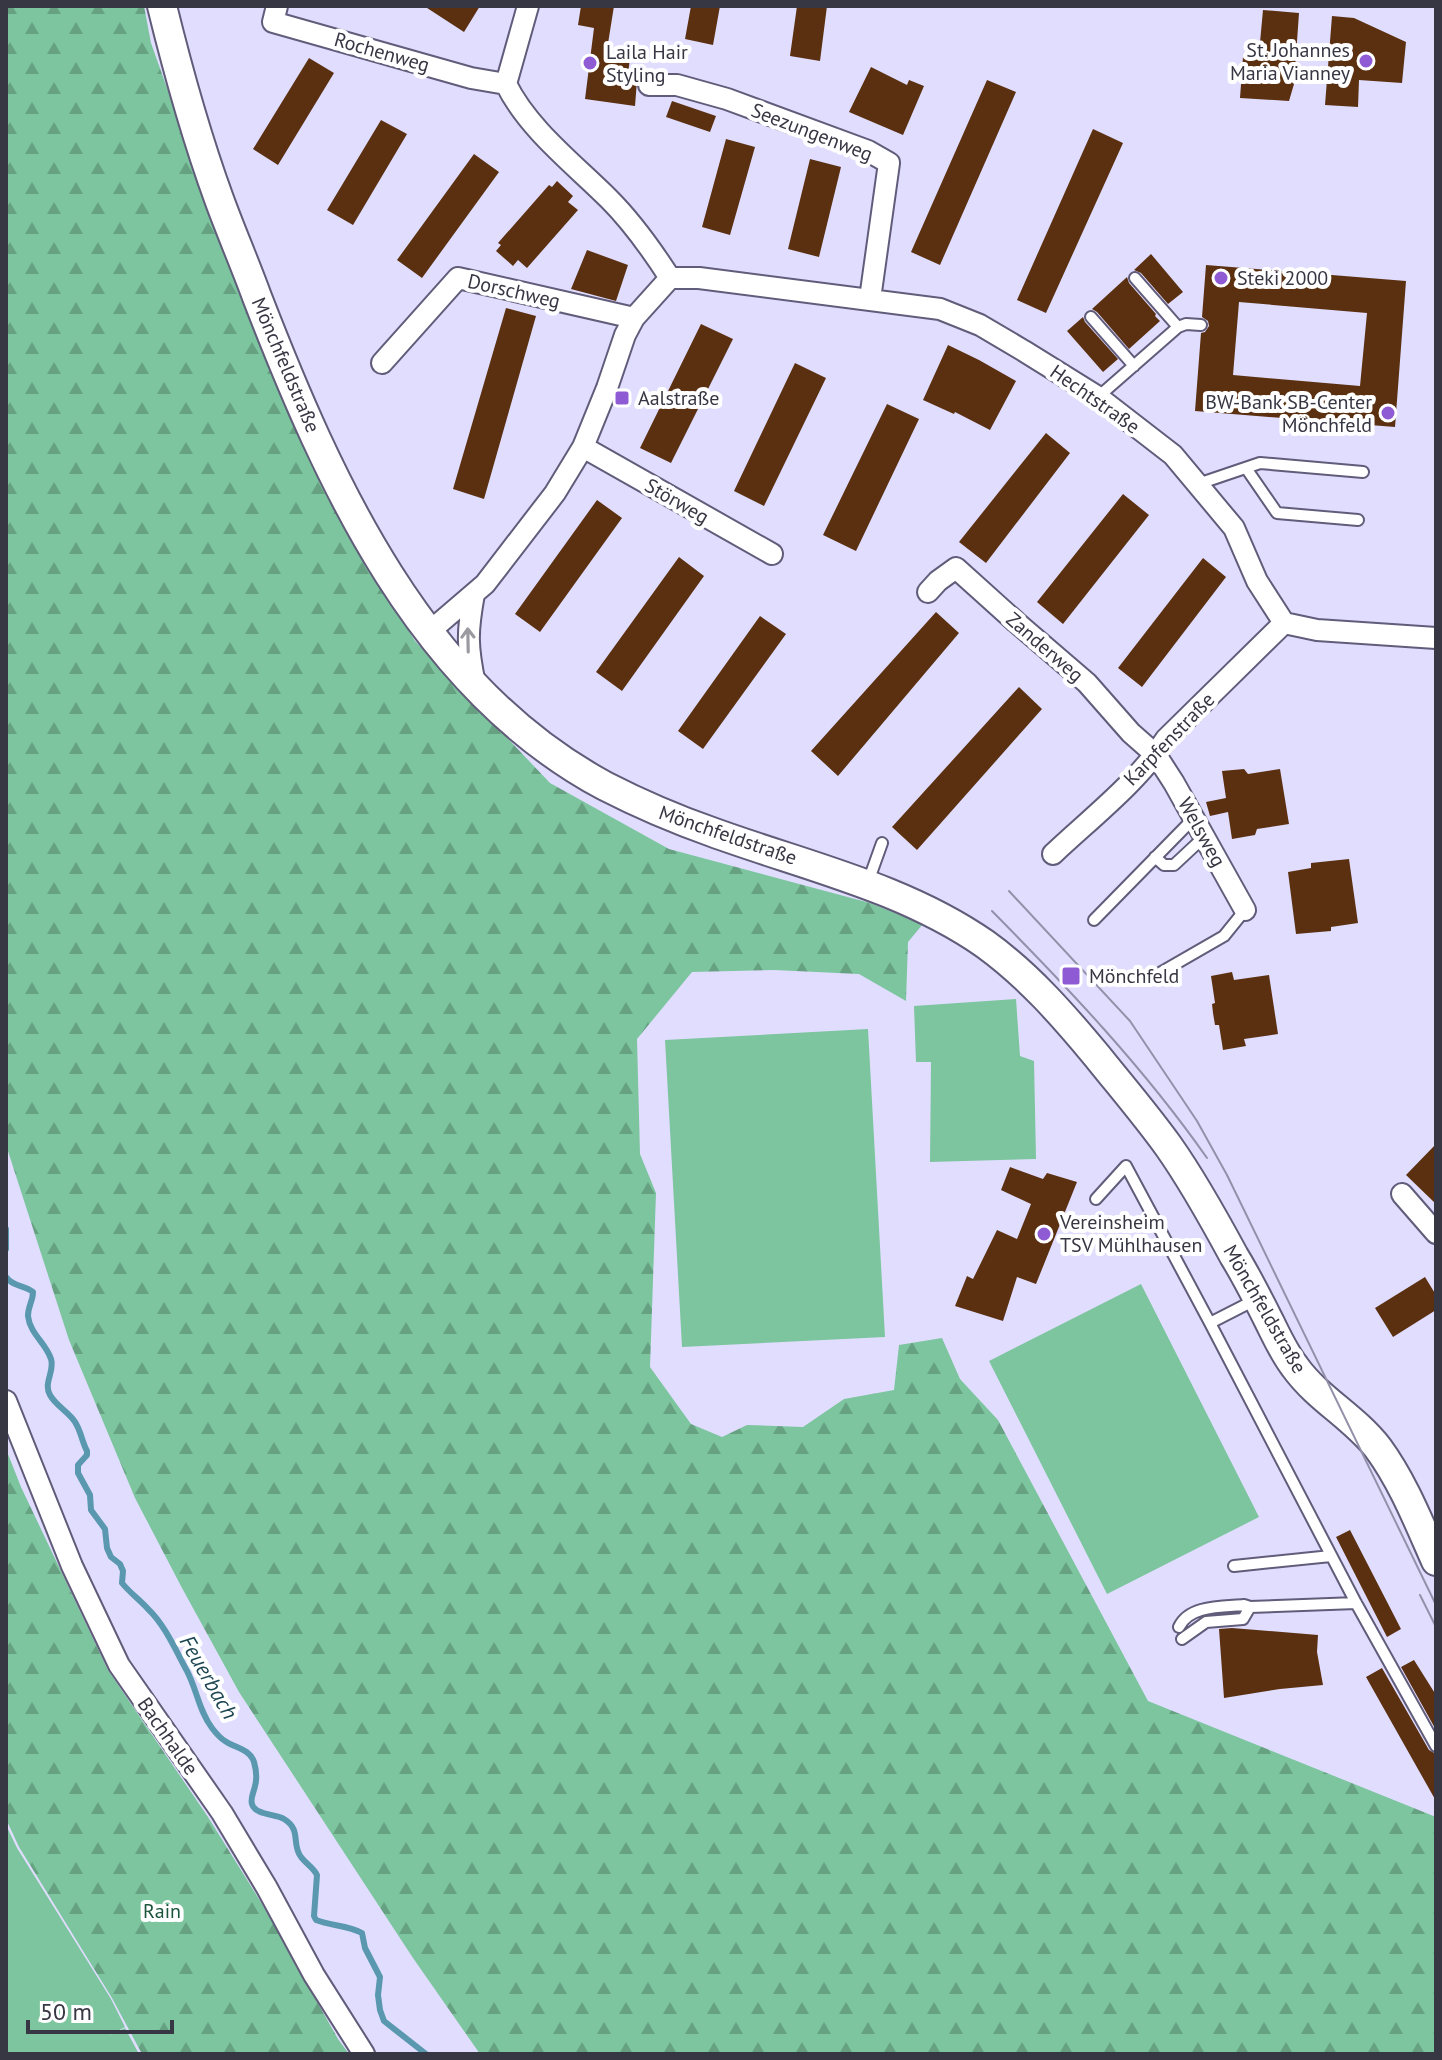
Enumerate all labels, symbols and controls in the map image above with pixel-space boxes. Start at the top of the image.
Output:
street label: Rochenweg [331,26,433,78]
place label: St. Johannes Maria Vianney [1230,37,1351,86]
place label: Laila Hair Styling [606,39,688,88]
marker: St. Johannes Maria Vianney [1357,52,1375,70]
marker: Laila Hair Styling [581,54,599,72]
street label: Seezungenweg [748,97,876,167]
place label: Steki 2000 [1237,265,1328,291]
street label: Dorschweg [465,268,563,314]
marker: Steki 2000 [1212,269,1230,287]
street label: Mönchfeldstraße [246,294,326,436]
street label: Hechtstraße [1045,359,1145,439]
place label: Aalstraße [638,385,719,411]
marker: Aalstraße [613,389,631,407]
place label: BW-Bank SB-Center Mönchfeld [1205,389,1372,438]
marker: BW-Bank SB-Center Mönchfeld [1379,404,1397,422]
street label: Störweg [640,472,714,530]
street label: Zanderweg [1001,606,1089,688]
one-way arrow [460,627,476,653]
street label: Karpfenstraße [1118,687,1220,791]
street label: Welsweg [1172,793,1232,871]
street label: Mönchfeldstraße [656,799,800,871]
place label: Mönchfeld [1089,963,1179,989]
marker: Mönchfeld [1060,965,1082,987]
place label: Vereinsheim TSV Mühlhausen [1059,1209,1202,1258]
marker: Vereinsheim TSV Mühlhausen [1035,1225,1053,1243]
street label: Mönchfeldstraße [1218,1240,1312,1378]
water label: Feuerbach [174,1630,244,1724]
street label: Bachhalde [132,1692,204,1780]
park label: Rain [143,1898,181,1924]
scale bar [28,1984,172,2034]
text: 50 m [40,1996,92,2027]

